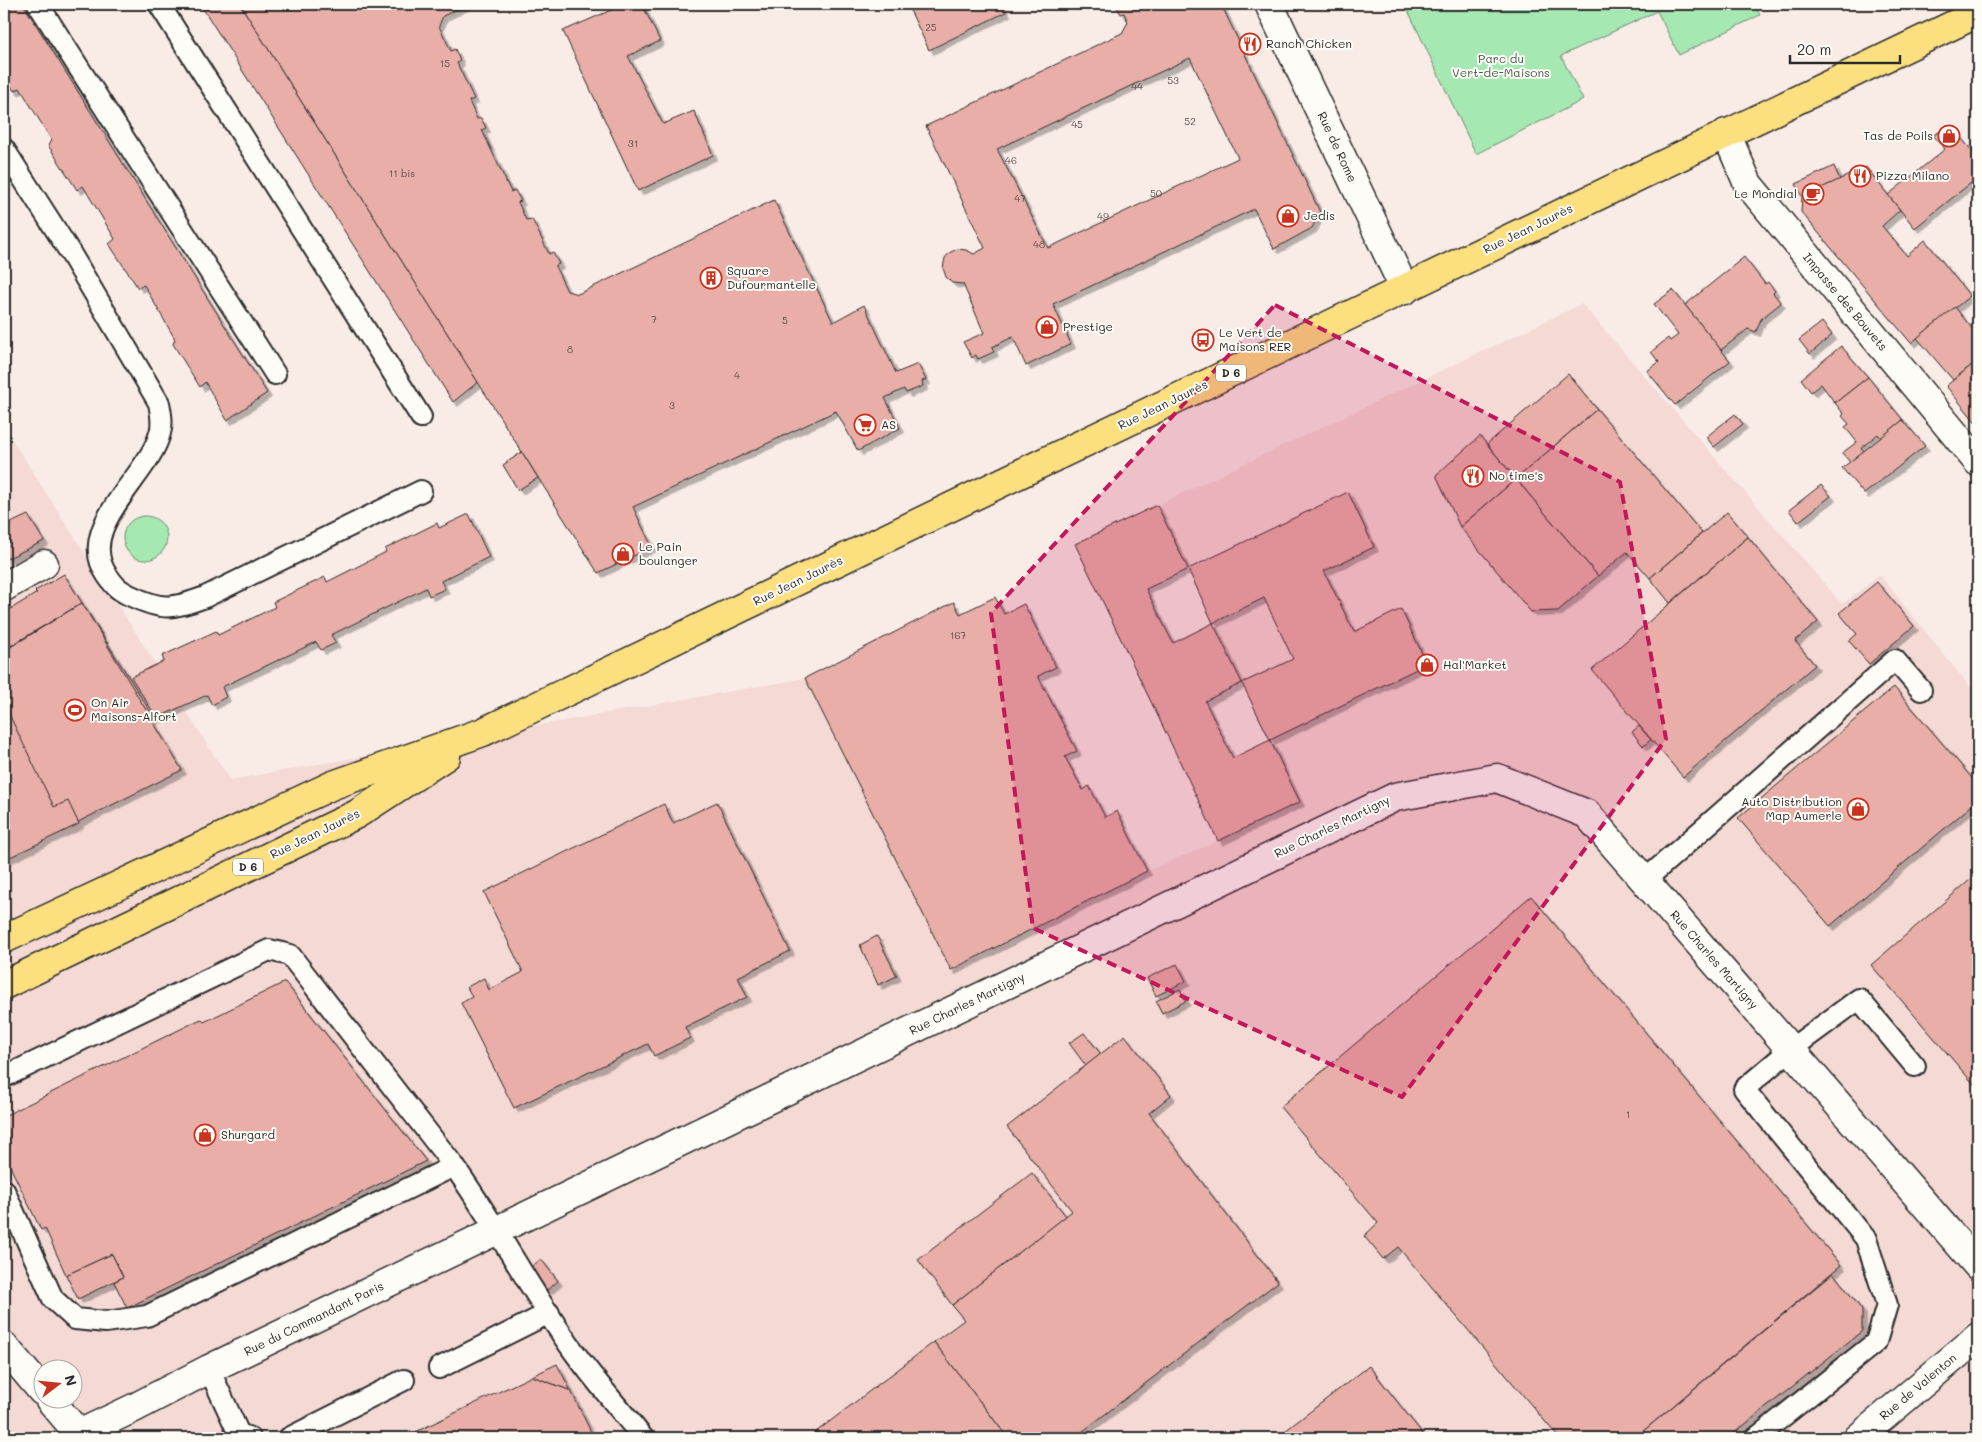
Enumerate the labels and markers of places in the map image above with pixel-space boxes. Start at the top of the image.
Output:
restaurant icon: Ranch Chicken [1238,32,1262,56]
place label: Ranch Chicken [1266,35,1352,51]
shop icon: Tas de Poils [1937,124,1961,148]
place label: Tas de Poils [1863,127,1933,143]
restaurant icon: Pizza Milano [1848,164,1872,188]
place label: Pizza Milano [1876,167,1949,183]
cafe icon: Le Mondial [1801,182,1825,206]
place label: Le Mondial [1734,185,1797,201]
shop icon: Jedis [1276,204,1300,228]
place label: Jedis [1304,207,1335,223]
place label: Square Dufourmantelle [727,262,816,292]
building icon: Square Dufourmantelle [699,266,723,290]
shop icon: Prestige [1035,315,1059,339]
place label: Prestige [1063,318,1113,334]
place label: Le Vert de Maisons RER [1219,324,1291,354]
bus stop icon: Le Vert de Maisons RER [1191,328,1215,352]
supermarket icon: AS [853,413,877,437]
place label: AS [881,416,896,432]
restaurant icon: No time's [1461,464,1485,488]
place label: No time's [1489,467,1543,483]
place label: Le Pain boulanger [639,538,698,568]
shop icon: Le Pain boulanger [611,542,635,566]
shop icon: Hal'Market [1415,653,1439,677]
place label: Hal'Market [1443,656,1507,672]
place label: On Air Maisons-Alfort [91,694,177,724]
sports icon: On Air Maisons-Alfort [63,698,87,722]
place label: Auto Distribution Map Aumerle [1741,793,1842,823]
shop icon: Auto Distribution Map Aumerle [1846,797,1870,821]
shop icon: Shurgard [193,1123,217,1147]
place label: Shurgard [221,1126,276,1142]

